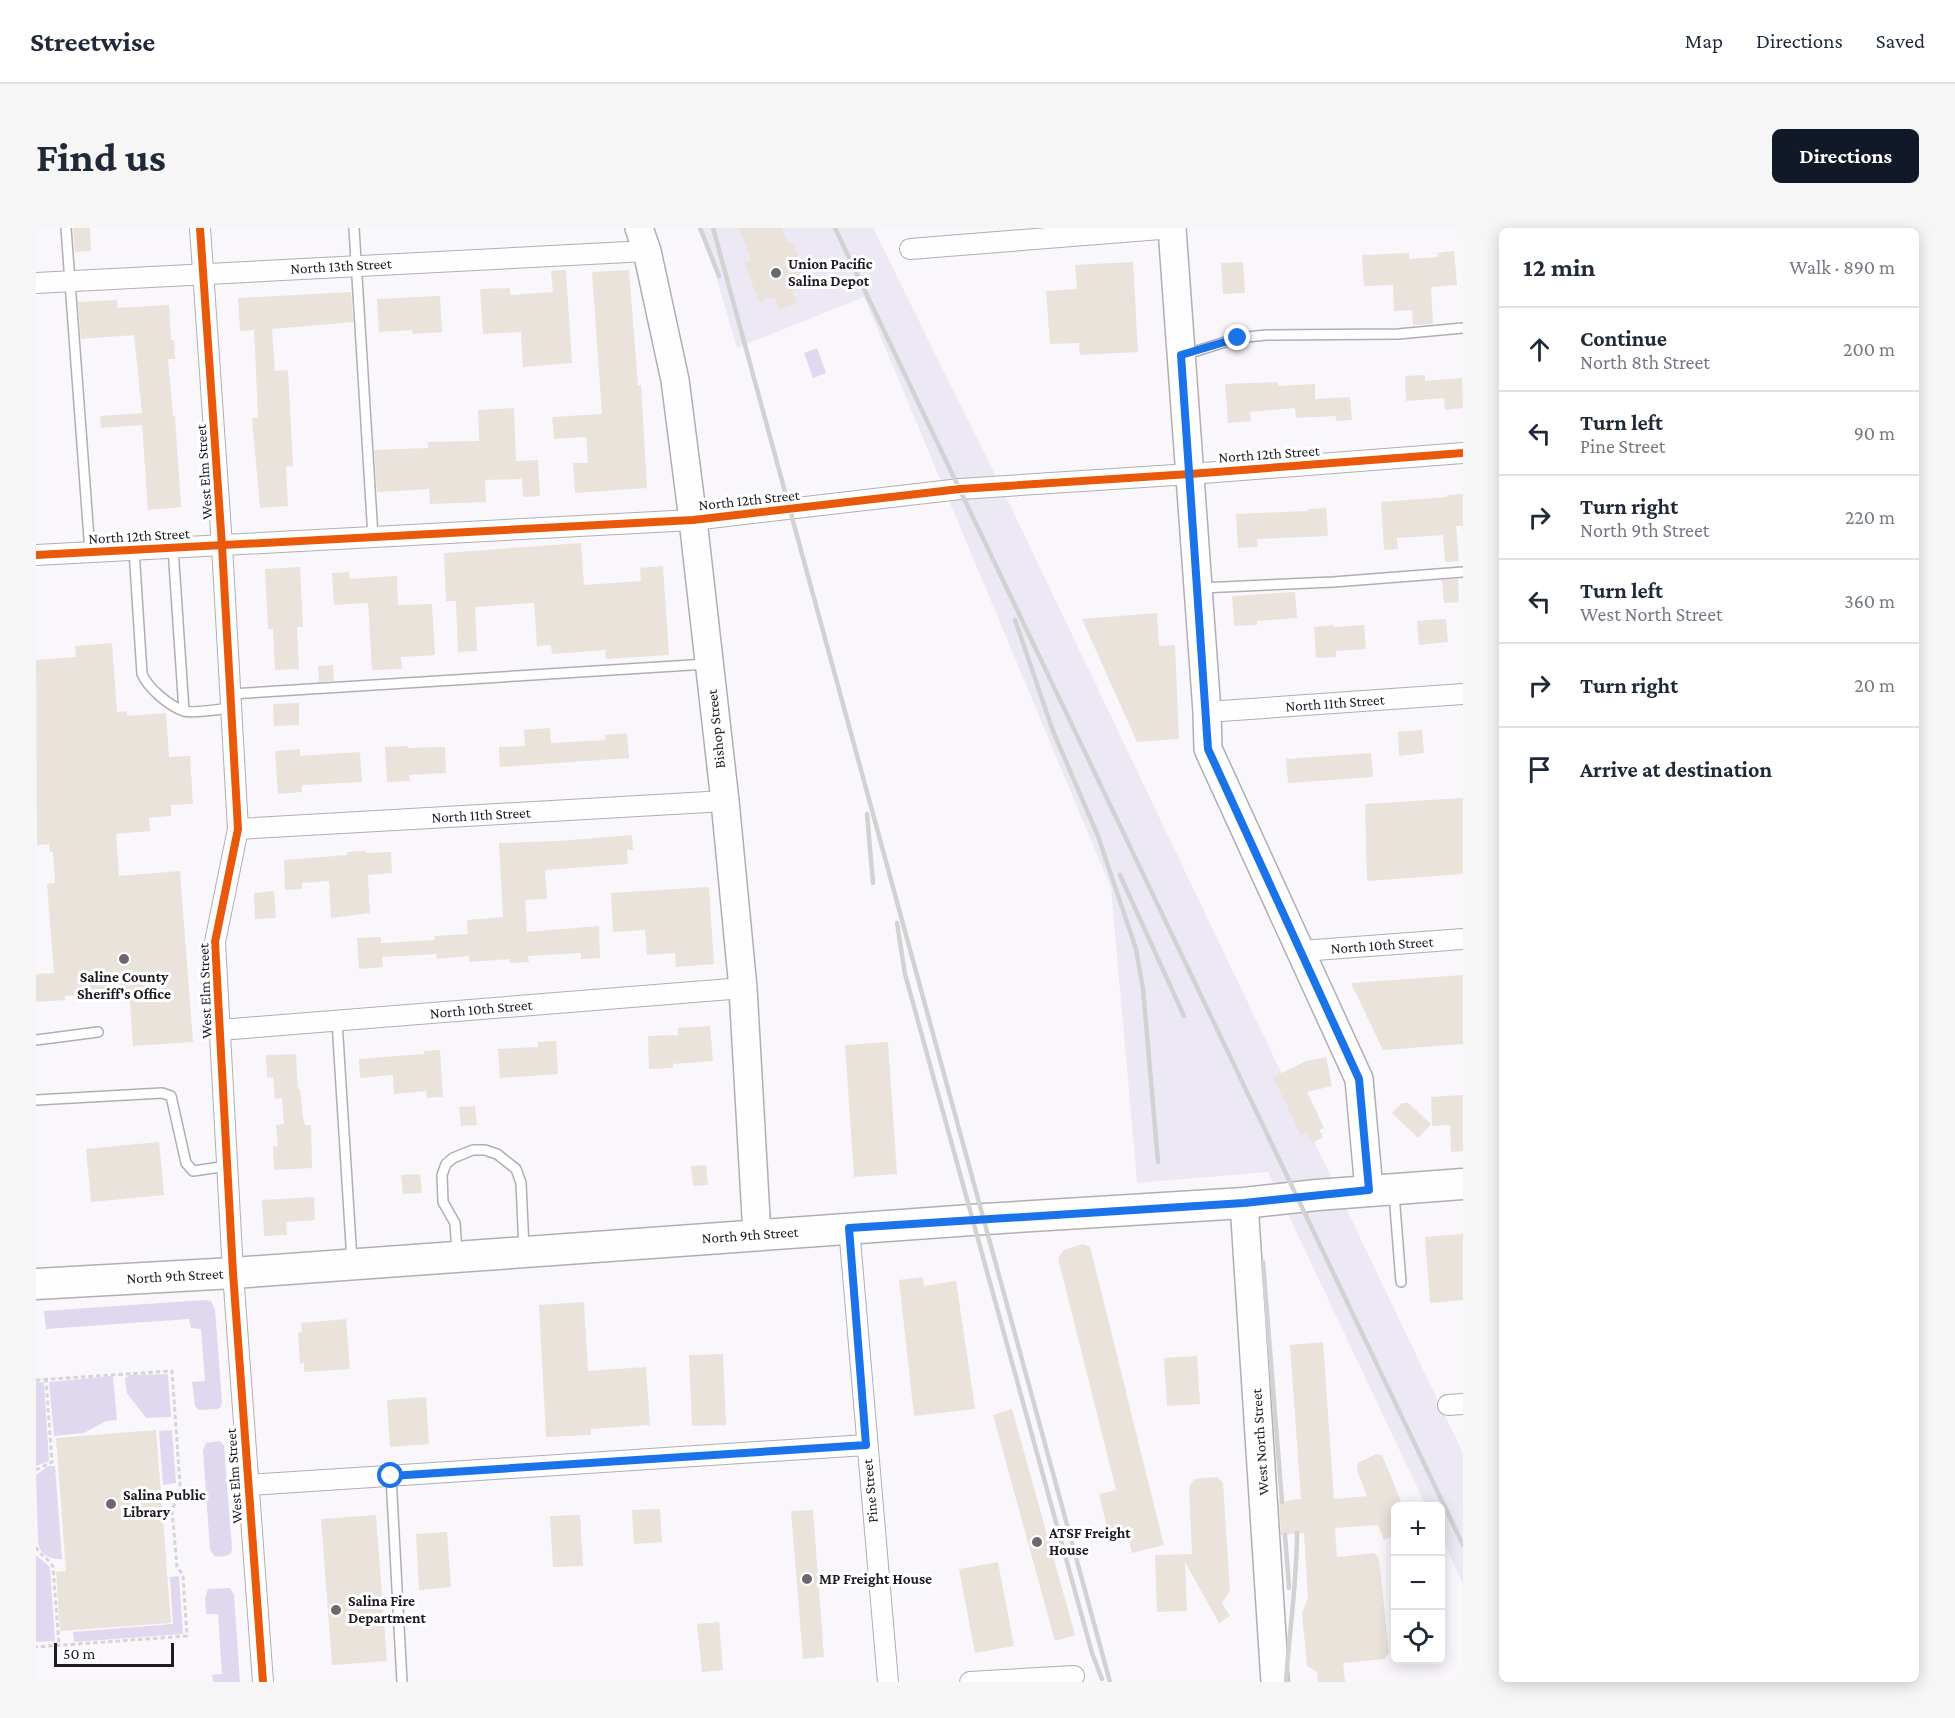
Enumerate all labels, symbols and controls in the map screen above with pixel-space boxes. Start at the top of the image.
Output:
text: Streetwise [30,26,155,57]
text: Map [1685,29,1723,53]
text: Directions [1756,29,1843,53]
text: Saved [1876,29,1925,53]
button: Directions [1772,129,1919,183]
text: Find us [36,133,166,180]
text: 12 min [1523,253,1595,282]
street label: North 13th Street [290,255,393,277]
place label: Union Pacific Salina Depot [788,256,873,289]
text: Walk · 890 m [1789,256,1895,278]
marker: Union Pacific Salina Depot [769,266,783,280]
route end [1224,324,1250,350]
text: Continue [1580,326,1667,351]
icon: ahead [1523,333,1556,366]
text: 200 m [1843,338,1895,360]
text: North 8th Street [1580,351,1710,373]
text: Turn left [1580,410,1663,435]
icon: left [1523,417,1556,450]
text: 90 m [1854,422,1895,444]
street label: West Elm Street [193,423,215,520]
text: Pine Street [1580,435,1665,457]
street label: North 12th Street [1218,442,1321,466]
street label: North 12th Street [698,487,801,513]
text: Turn right [1580,494,1678,519]
icon: right [1523,501,1556,534]
text: 220 m [1845,506,1895,528]
text: North 9th Street [1580,519,1709,541]
street label: North 12th Street [88,525,191,547]
text: Turn left [1580,578,1663,603]
icon: left [1523,585,1556,618]
text: 360 m [1844,590,1895,612]
text: West North Street [1580,603,1723,625]
icon: right [1523,669,1556,702]
text: Turn right [1580,673,1678,698]
text: 20 m [1854,674,1895,696]
street label: Bishop Street [704,688,729,769]
street label: North 11th Street [1285,691,1386,714]
icon: arrive [1523,753,1556,786]
text: Arrive at destination [1580,757,1772,782]
street label: North 11th Street [431,804,532,826]
street label: North 10th Street [1330,933,1435,957]
street label: West Elm Street [195,942,215,1039]
marker: Saline County Sheriff's Office [117,952,131,966]
place label: Saline County Sheriff's Office [77,969,171,1002]
street label: North 10th Street [429,996,534,1021]
street label: North 9th Street [701,1224,800,1246]
street label: North 9th Street [126,1265,225,1287]
street label: West North Street [1248,1387,1272,1496]
street label: West Elm Street [223,1427,245,1524]
street label: Pine Street [859,1457,881,1524]
route start [377,1462,403,1488]
place label: Salina Public Library [123,1487,206,1520]
marker: Salina Public Library [104,1497,118,1511]
map controls [1391,1502,1445,1664]
button: + [1391,1502,1445,1556]
place label: ATSF Freight House [1048,1525,1131,1558]
marker: ATSF Freight House [1030,1535,1044,1549]
button: − [1391,1556,1445,1610]
place label: MP Freight House [819,1571,932,1587]
marker: MP Freight House [800,1572,814,1586]
place label: Salina Fire Department [348,1593,427,1626]
marker: Salina Fire Department [329,1603,343,1617]
button: locate [1391,1610,1445,1664]
scale bar [54,1640,174,1668]
text: 50 m [63,1645,95,1662]

